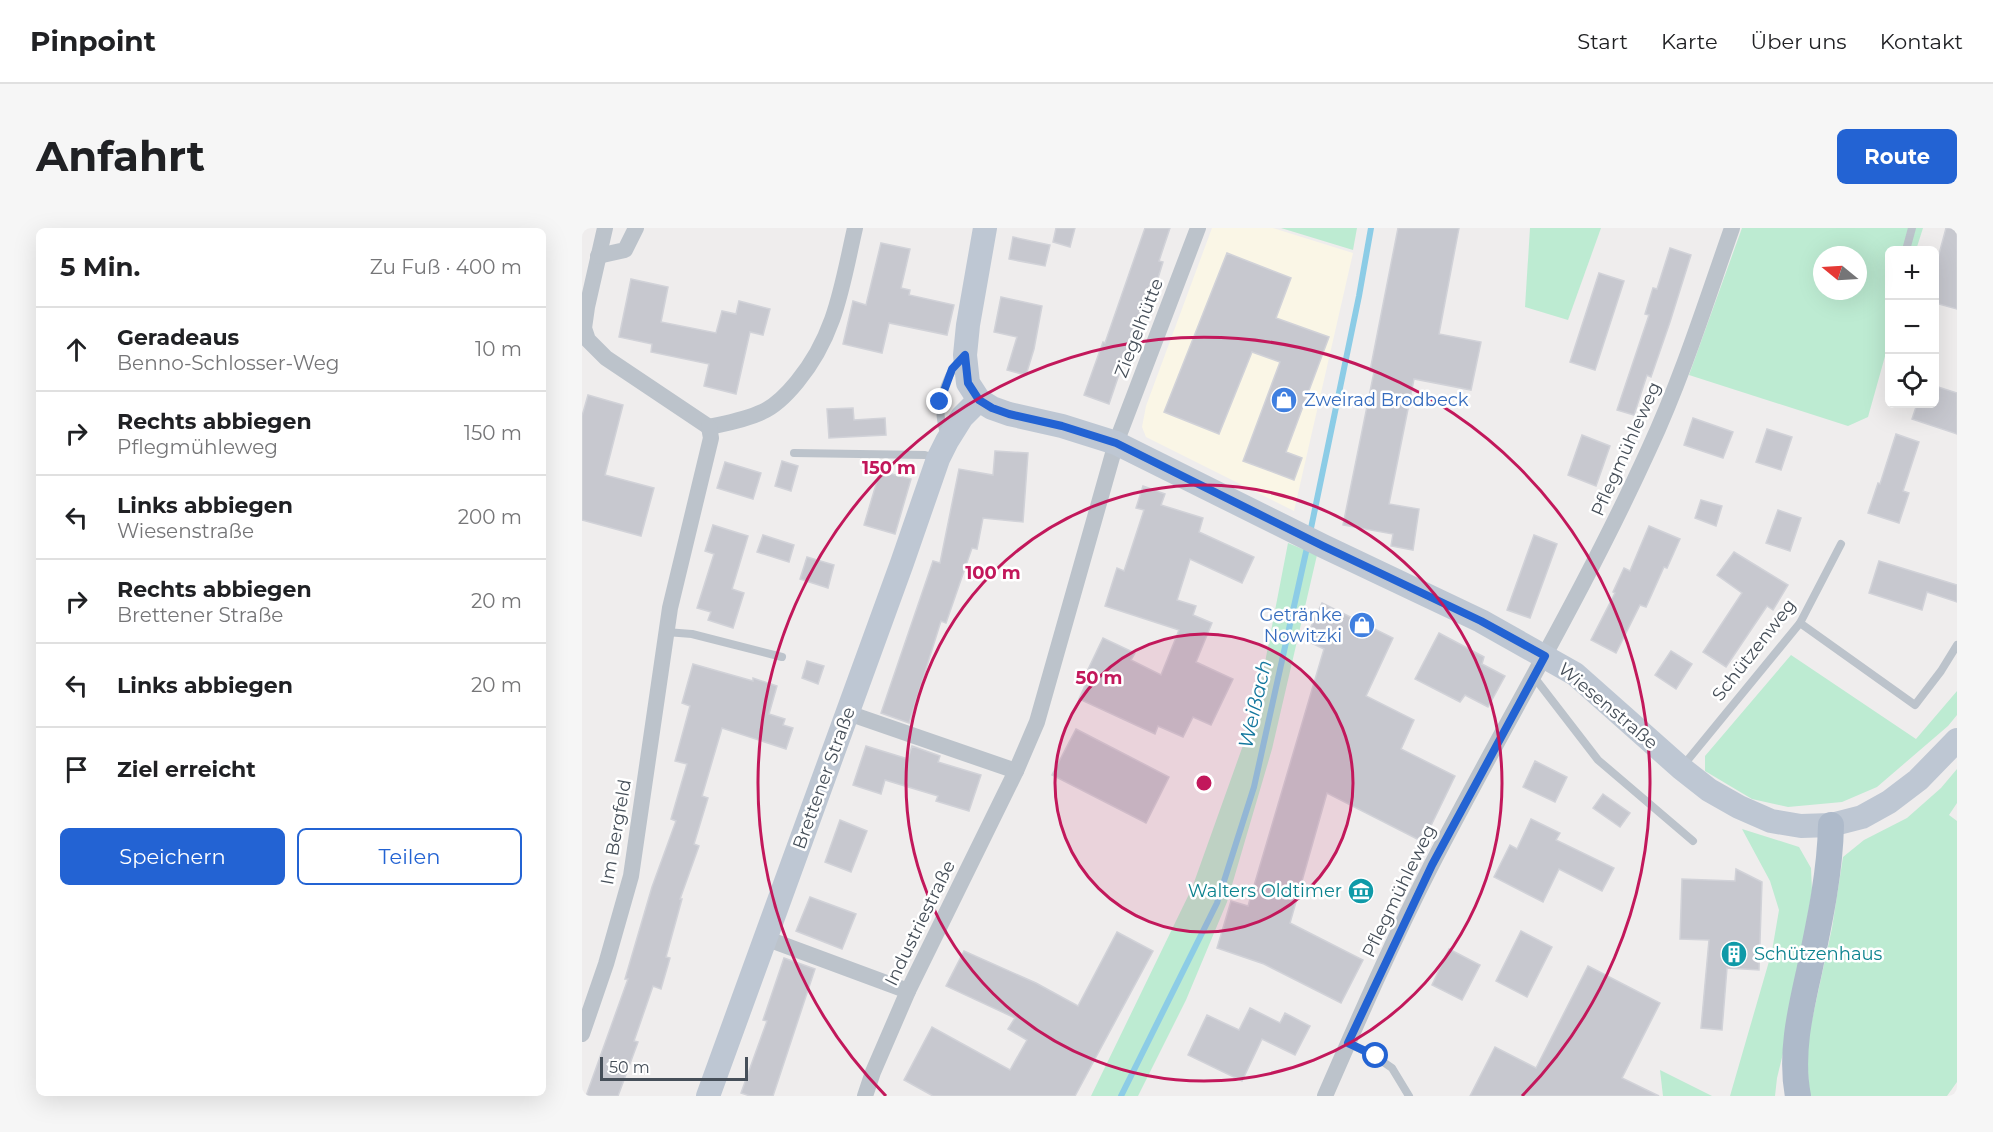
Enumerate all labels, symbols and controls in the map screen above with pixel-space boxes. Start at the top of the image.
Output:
text: Pinpoint [30,24,156,58]
text: Start [1577,29,1628,54]
text: Karte [1661,29,1718,54]
text: Über uns [1751,29,1847,54]
text: Kontakt [1880,29,1963,54]
button: Route [1837,129,1957,184]
text: Anfahrt [36,130,205,182]
north arrow [1813,246,1867,300]
map controls [1885,246,1939,408]
button: + [1885,246,1939,300]
text: 5 Min. [60,251,140,283]
text: Zu Fuß · 400 m [370,255,522,279]
street label: Ziegelhütte [1110,275,1168,381]
button: − [1885,300,1939,354]
text: Geradeaus [117,324,239,351]
icon: ahead [60,333,93,366]
text: 10 m [475,337,522,361]
text: Benno-Schlosser-Weg [117,351,340,375]
button: locate [1885,354,1939,408]
street label: Pflegmühleweg [1586,378,1666,520]
shop icon: Zweirad Brodbeck [1269,385,1299,415]
route end [926,388,952,414]
place label: Zweirad Brodbeck [1304,389,1469,411]
text: Rechts abbiegen [117,408,312,435]
icon: right [60,417,93,450]
text: 150 m [464,421,522,445]
text: Pflegmühleweg [117,435,278,459]
text: 150 m [862,457,916,479]
text: Links abbiegen [117,492,293,519]
icon: left [60,501,93,534]
text: 200 m [458,505,522,529]
text: Wiesenstraße [117,519,254,543]
text: 100 m [965,562,1021,584]
text: Rechts abbiegen [117,576,312,603]
icon: right [60,585,93,618]
text: 20 m [471,589,522,613]
street label: Schützenweg [1707,595,1801,705]
text: Brettener Straße [117,603,283,627]
place label: Getränke Nowitzki [1259,604,1342,647]
shop icon: Getränke Nowitzki [1347,610,1377,640]
water label: Weißach [1233,658,1277,750]
street label: Wiesenstraße [1554,658,1662,754]
text: 50 m [1076,667,1122,689]
icon: left [60,669,93,702]
text: Links abbiegen [117,672,293,699]
text: 20 m [471,673,522,697]
street label: Brettener Straße [788,704,860,852]
icon: arrive [60,753,93,786]
text: Ziel erreicht [117,756,256,783]
centre of rings [1194,773,1214,793]
street label: Im Bergfeld [596,777,636,887]
street label: Pflegmühleweg [1357,821,1441,961]
button: Speichern [60,828,285,885]
button: Teilen [297,828,522,885]
street label: Industriestraße [880,857,960,989]
museum icon: Walters Oldtimer [1346,876,1376,906]
place label: Walters Oldtimer [1188,880,1342,902]
building icon: Schützenhaus [1719,939,1749,969]
place label: Schützenhaus [1754,943,1883,965]
route start [1362,1042,1388,1068]
scale bar [600,1054,748,1082]
text: 50 m [609,1058,650,1077]

